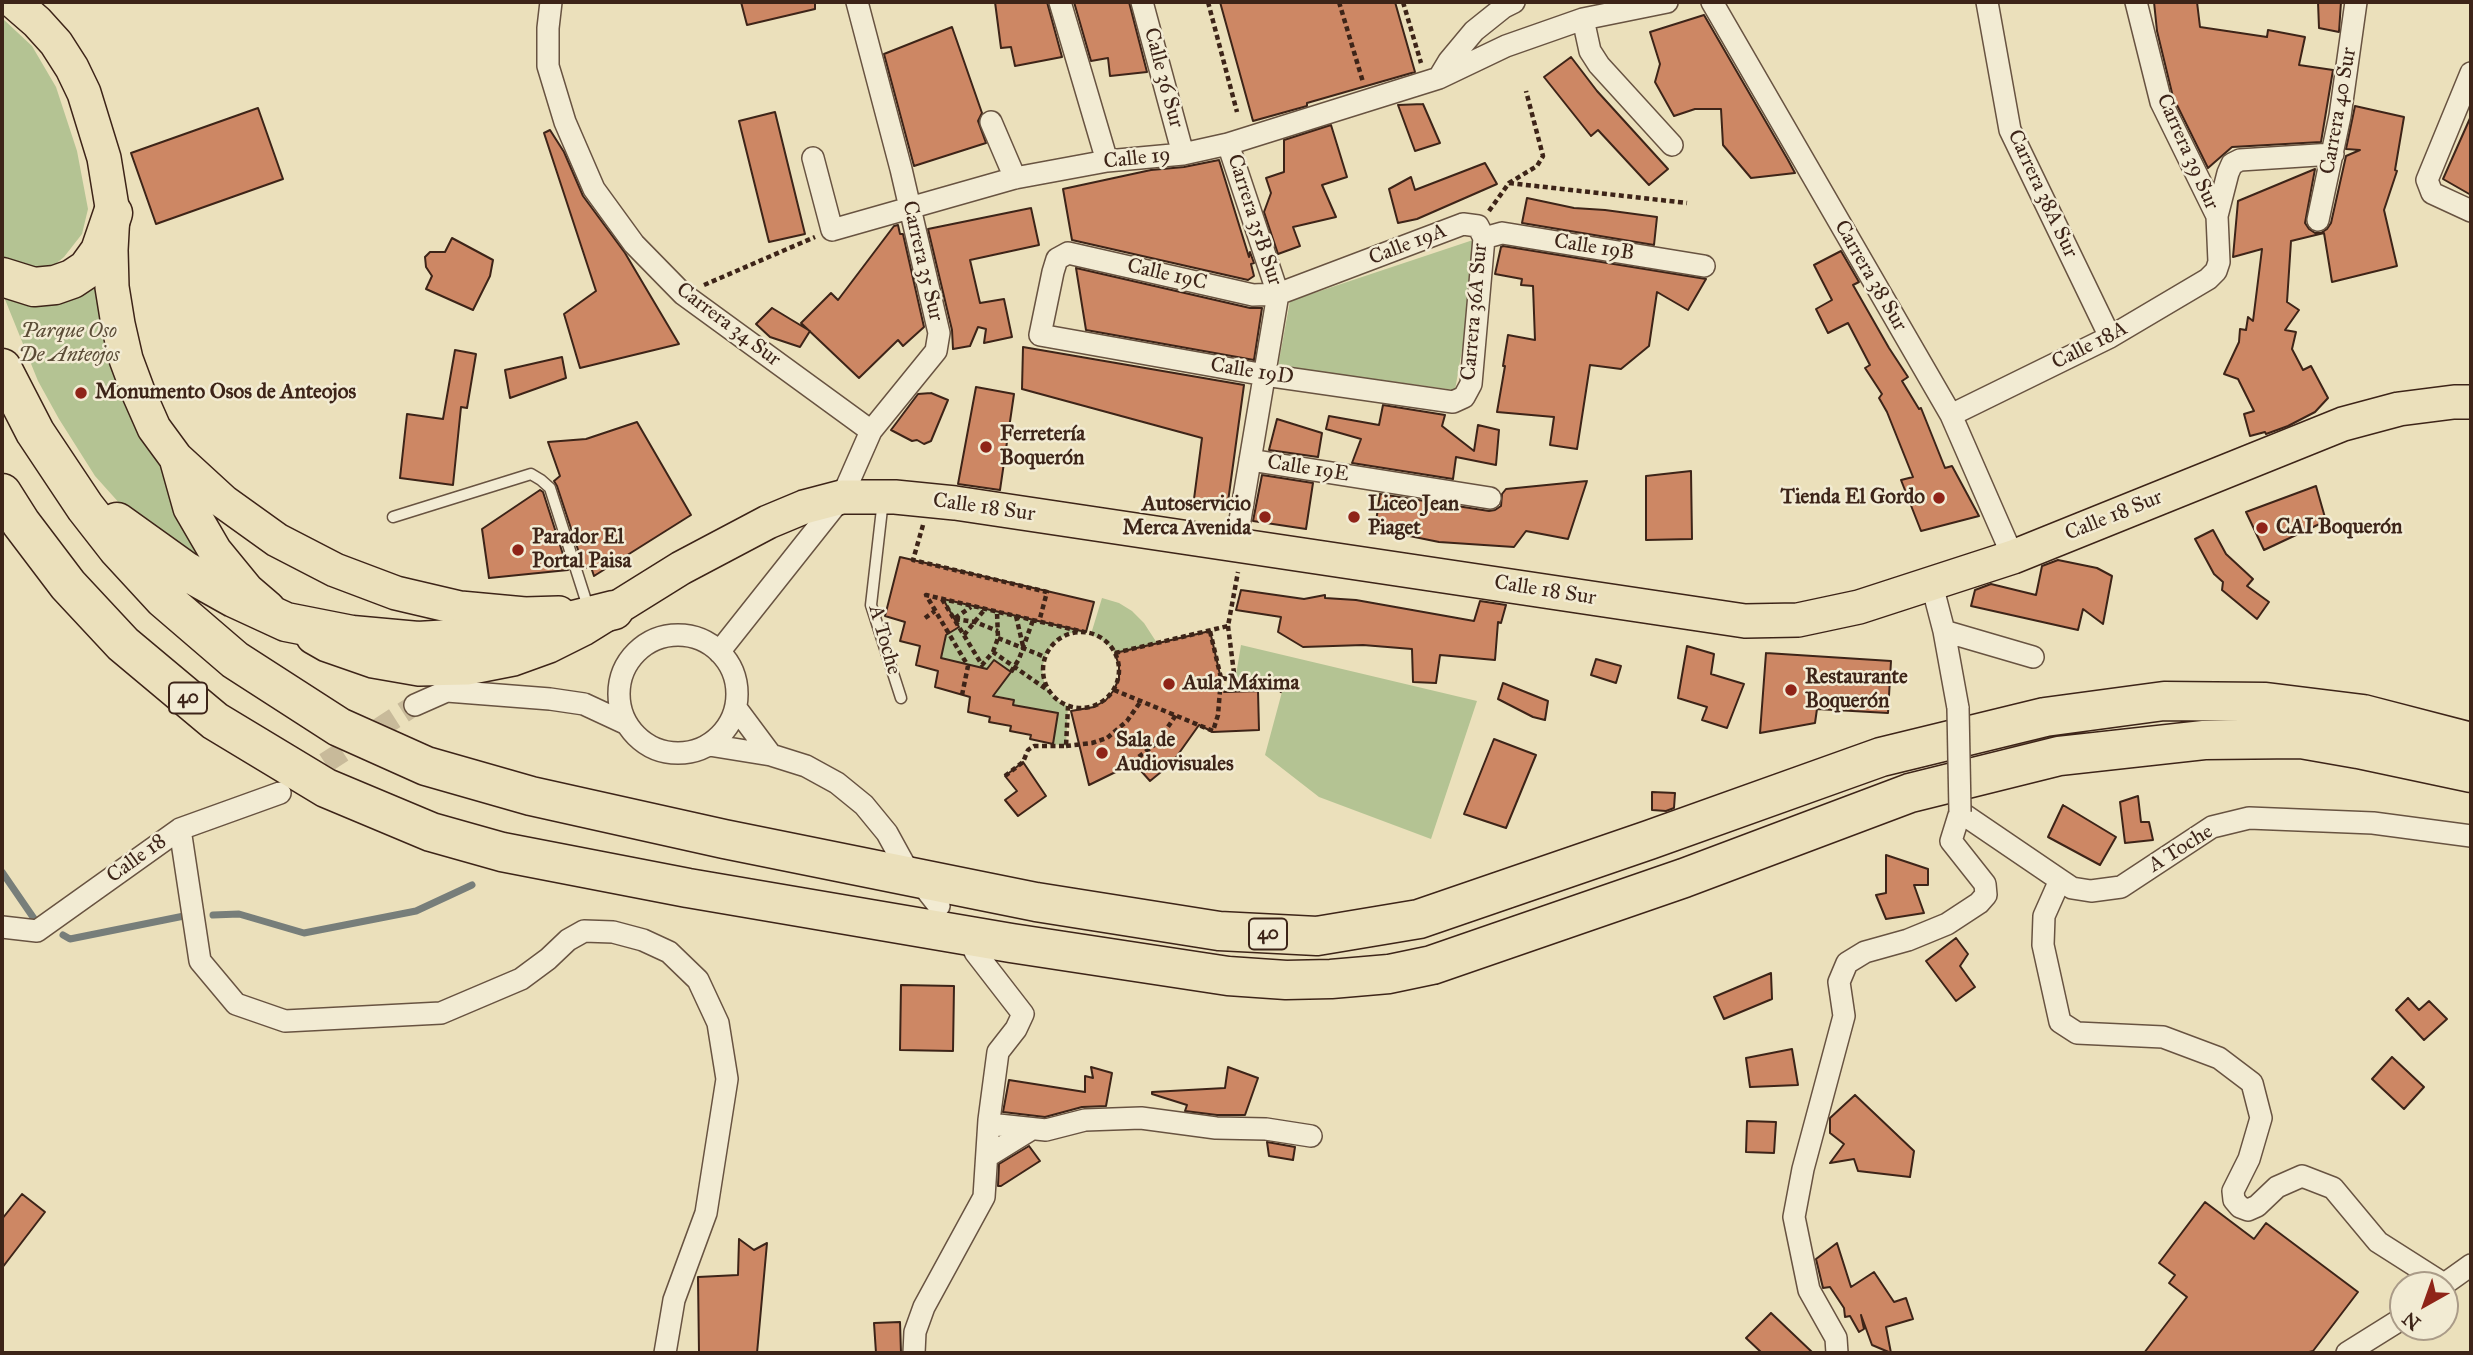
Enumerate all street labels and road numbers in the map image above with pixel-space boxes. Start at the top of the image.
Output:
street label: Calle 36 Sur [1138,25,1188,131]
street label: Carrera 40 Sur [2315,46,2363,176]
street label: Carrera 39 Sur [2150,90,2224,214]
street label: Carrera 38A Sur [2001,126,2083,262]
street label: Calle 19 [1102,143,1172,175]
street label: Carrera 35B Sur [1221,151,1287,289]
street label: Carrera 35 Sur [896,198,948,324]
street label: Carrera 38 Sur [1828,216,1912,336]
street label: Calle 19A [1366,219,1450,271]
street label: Calle 19B [1552,229,1636,267]
street label: Carrera 36A Sur [1456,242,1494,382]
street label: Calle 19C [1124,254,1210,296]
street label: Carrera 34 Sur [671,277,785,373]
street label: Calle 18A [2048,316,2132,376]
street label: Calle 19D [1209,353,1295,391]
street label: Calle 19E [1265,450,1351,488]
street label: Calle 18 Sur [2062,485,2166,547]
street label: Calle 18 Sur [931,488,1037,528]
street label: Calle 18 Sur [1492,571,1598,611]
street label: A Toche [862,602,906,678]
road number: 40 [169,682,207,713]
street label: A Toche [2144,819,2218,879]
street label: Calle 18 [102,829,172,889]
road number: 40 [1249,918,1287,950]

